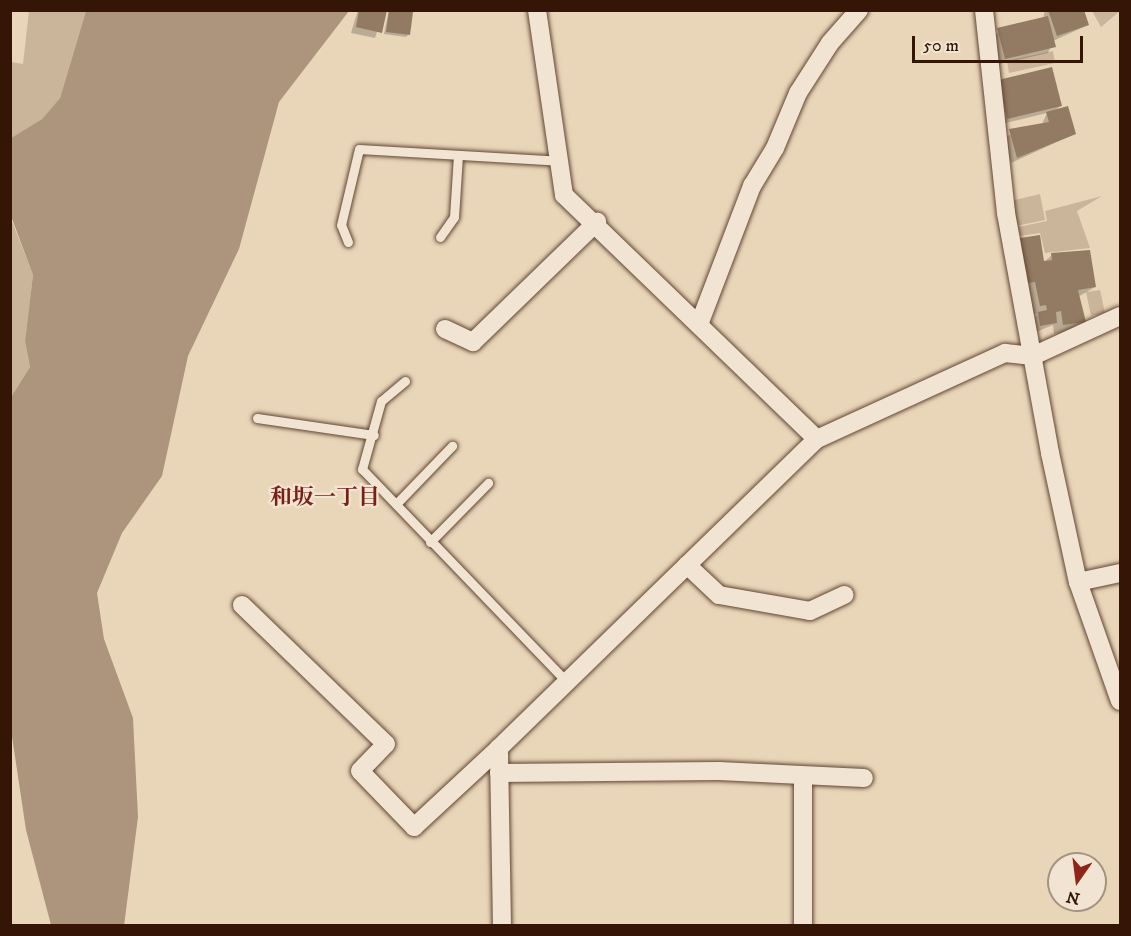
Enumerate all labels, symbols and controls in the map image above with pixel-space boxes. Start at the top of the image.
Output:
scale bar [915,24,1086,62]
text: 50 m [923,35,959,57]
district label: 和坂一丁目 [270,485,380,511]
north arrow [1047,852,1107,912]
text: N [1064,886,1082,909]

